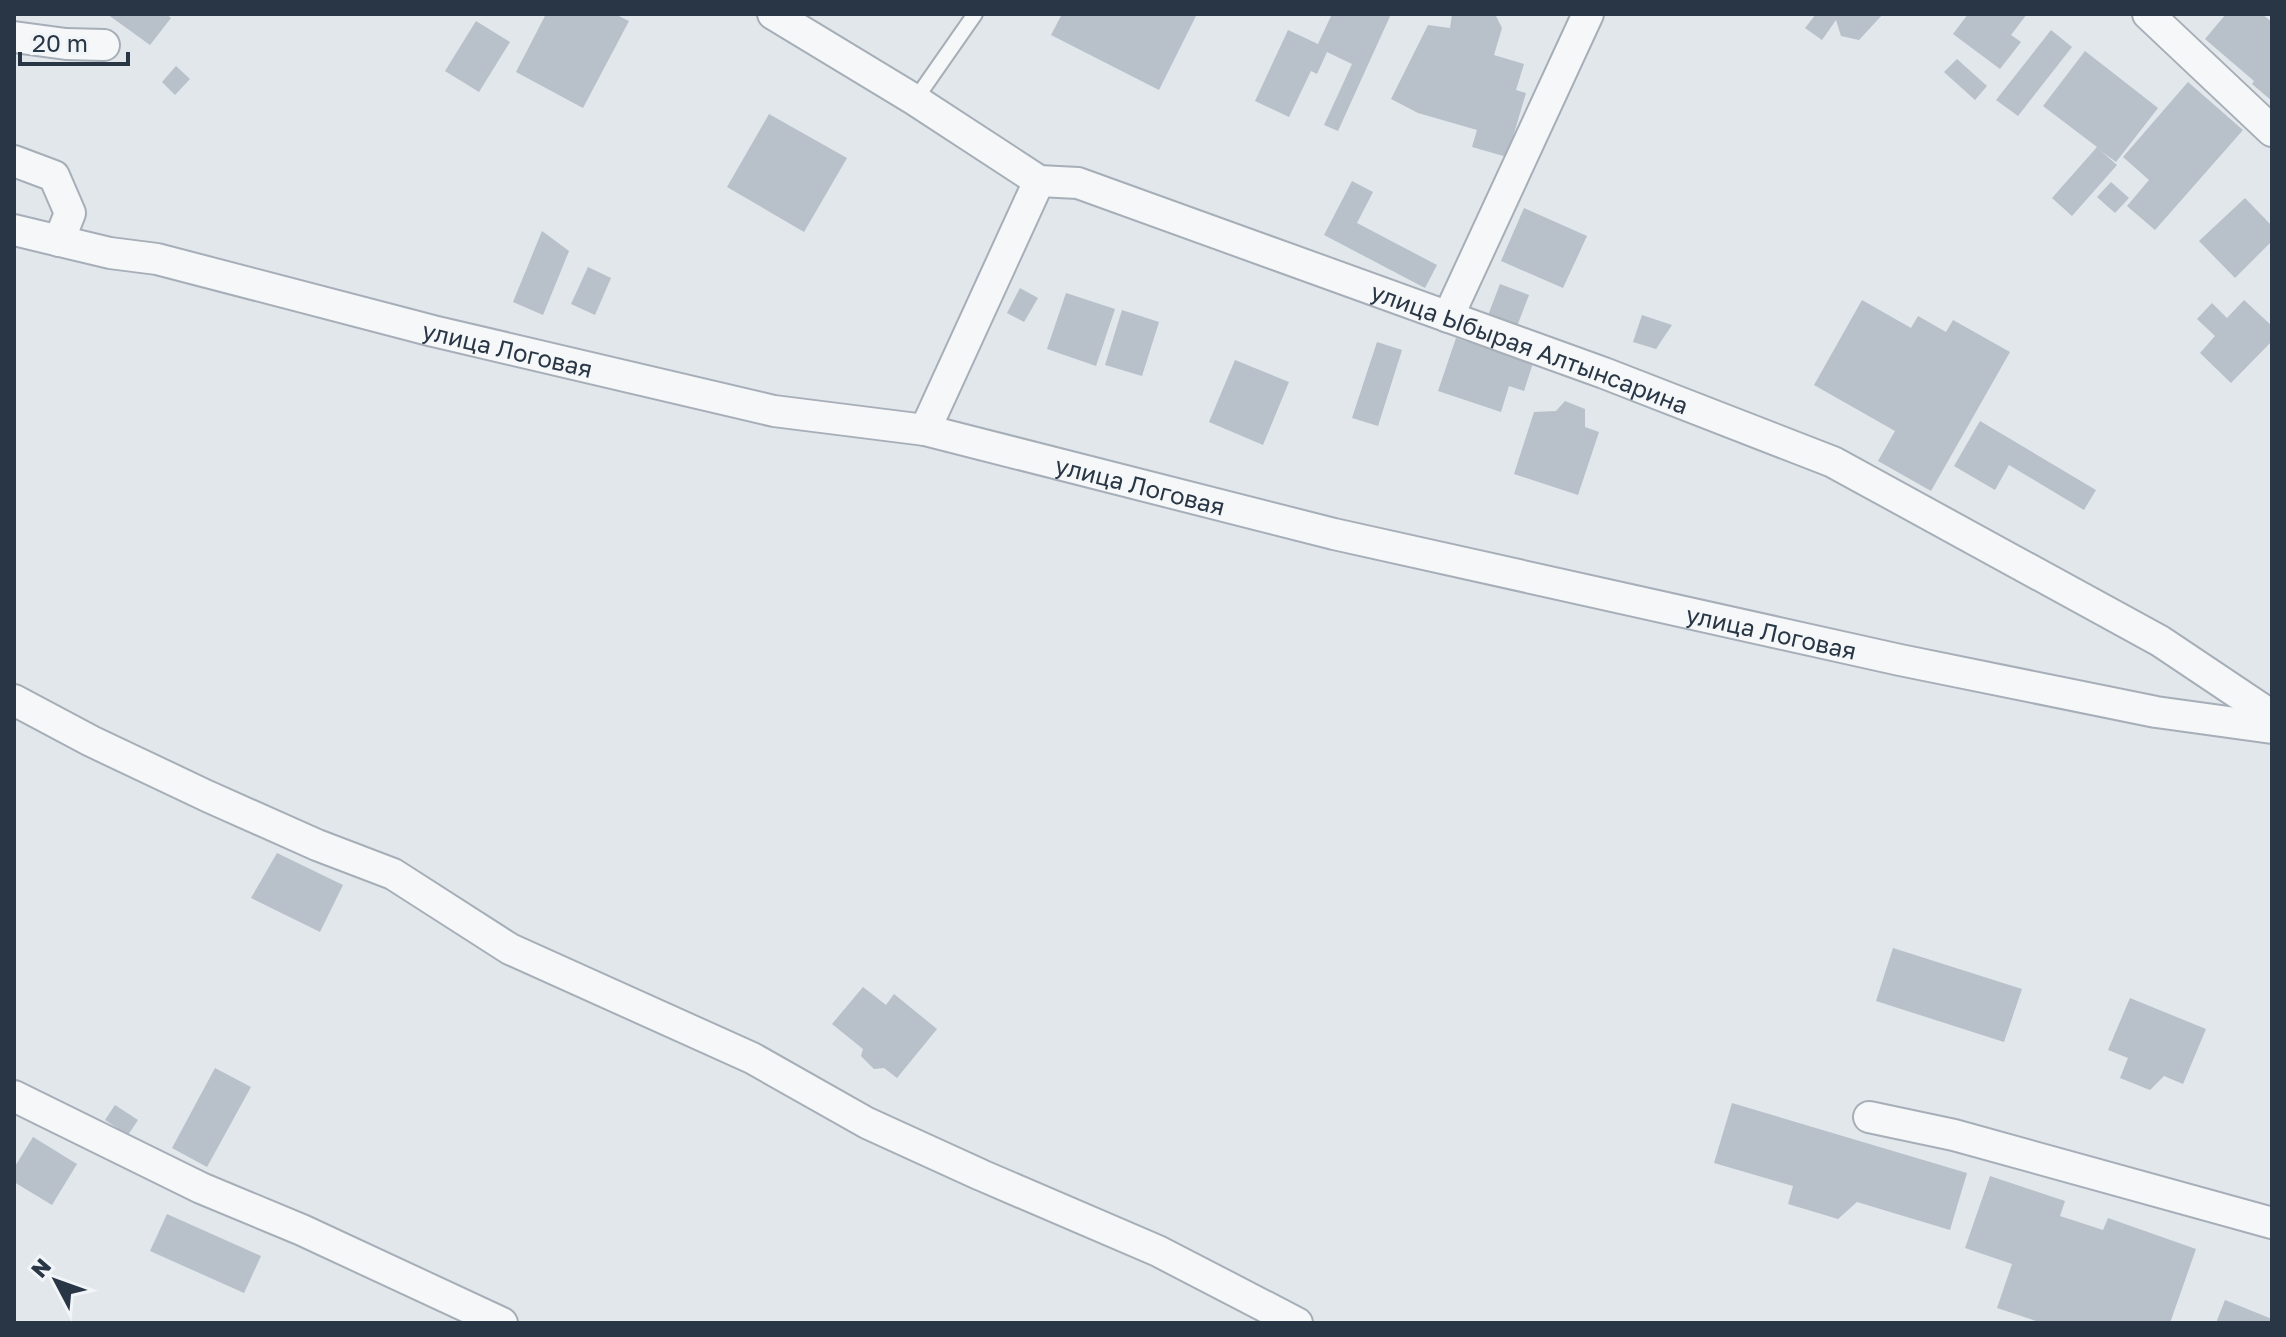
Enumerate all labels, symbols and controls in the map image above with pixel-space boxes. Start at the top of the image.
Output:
scale bar [20,16,128,66]
text: 20 m [32,28,88,57]
street label: улица Ыбырая Алтынсарина [1367,276,1693,419]
street label: улица Логовая [419,314,596,382]
street label: улица Логовая [1052,449,1228,520]
street label: улица Логовая [1683,598,1860,664]
north arrow [16,1241,96,1321]
text: N [25,1252,56,1283]

